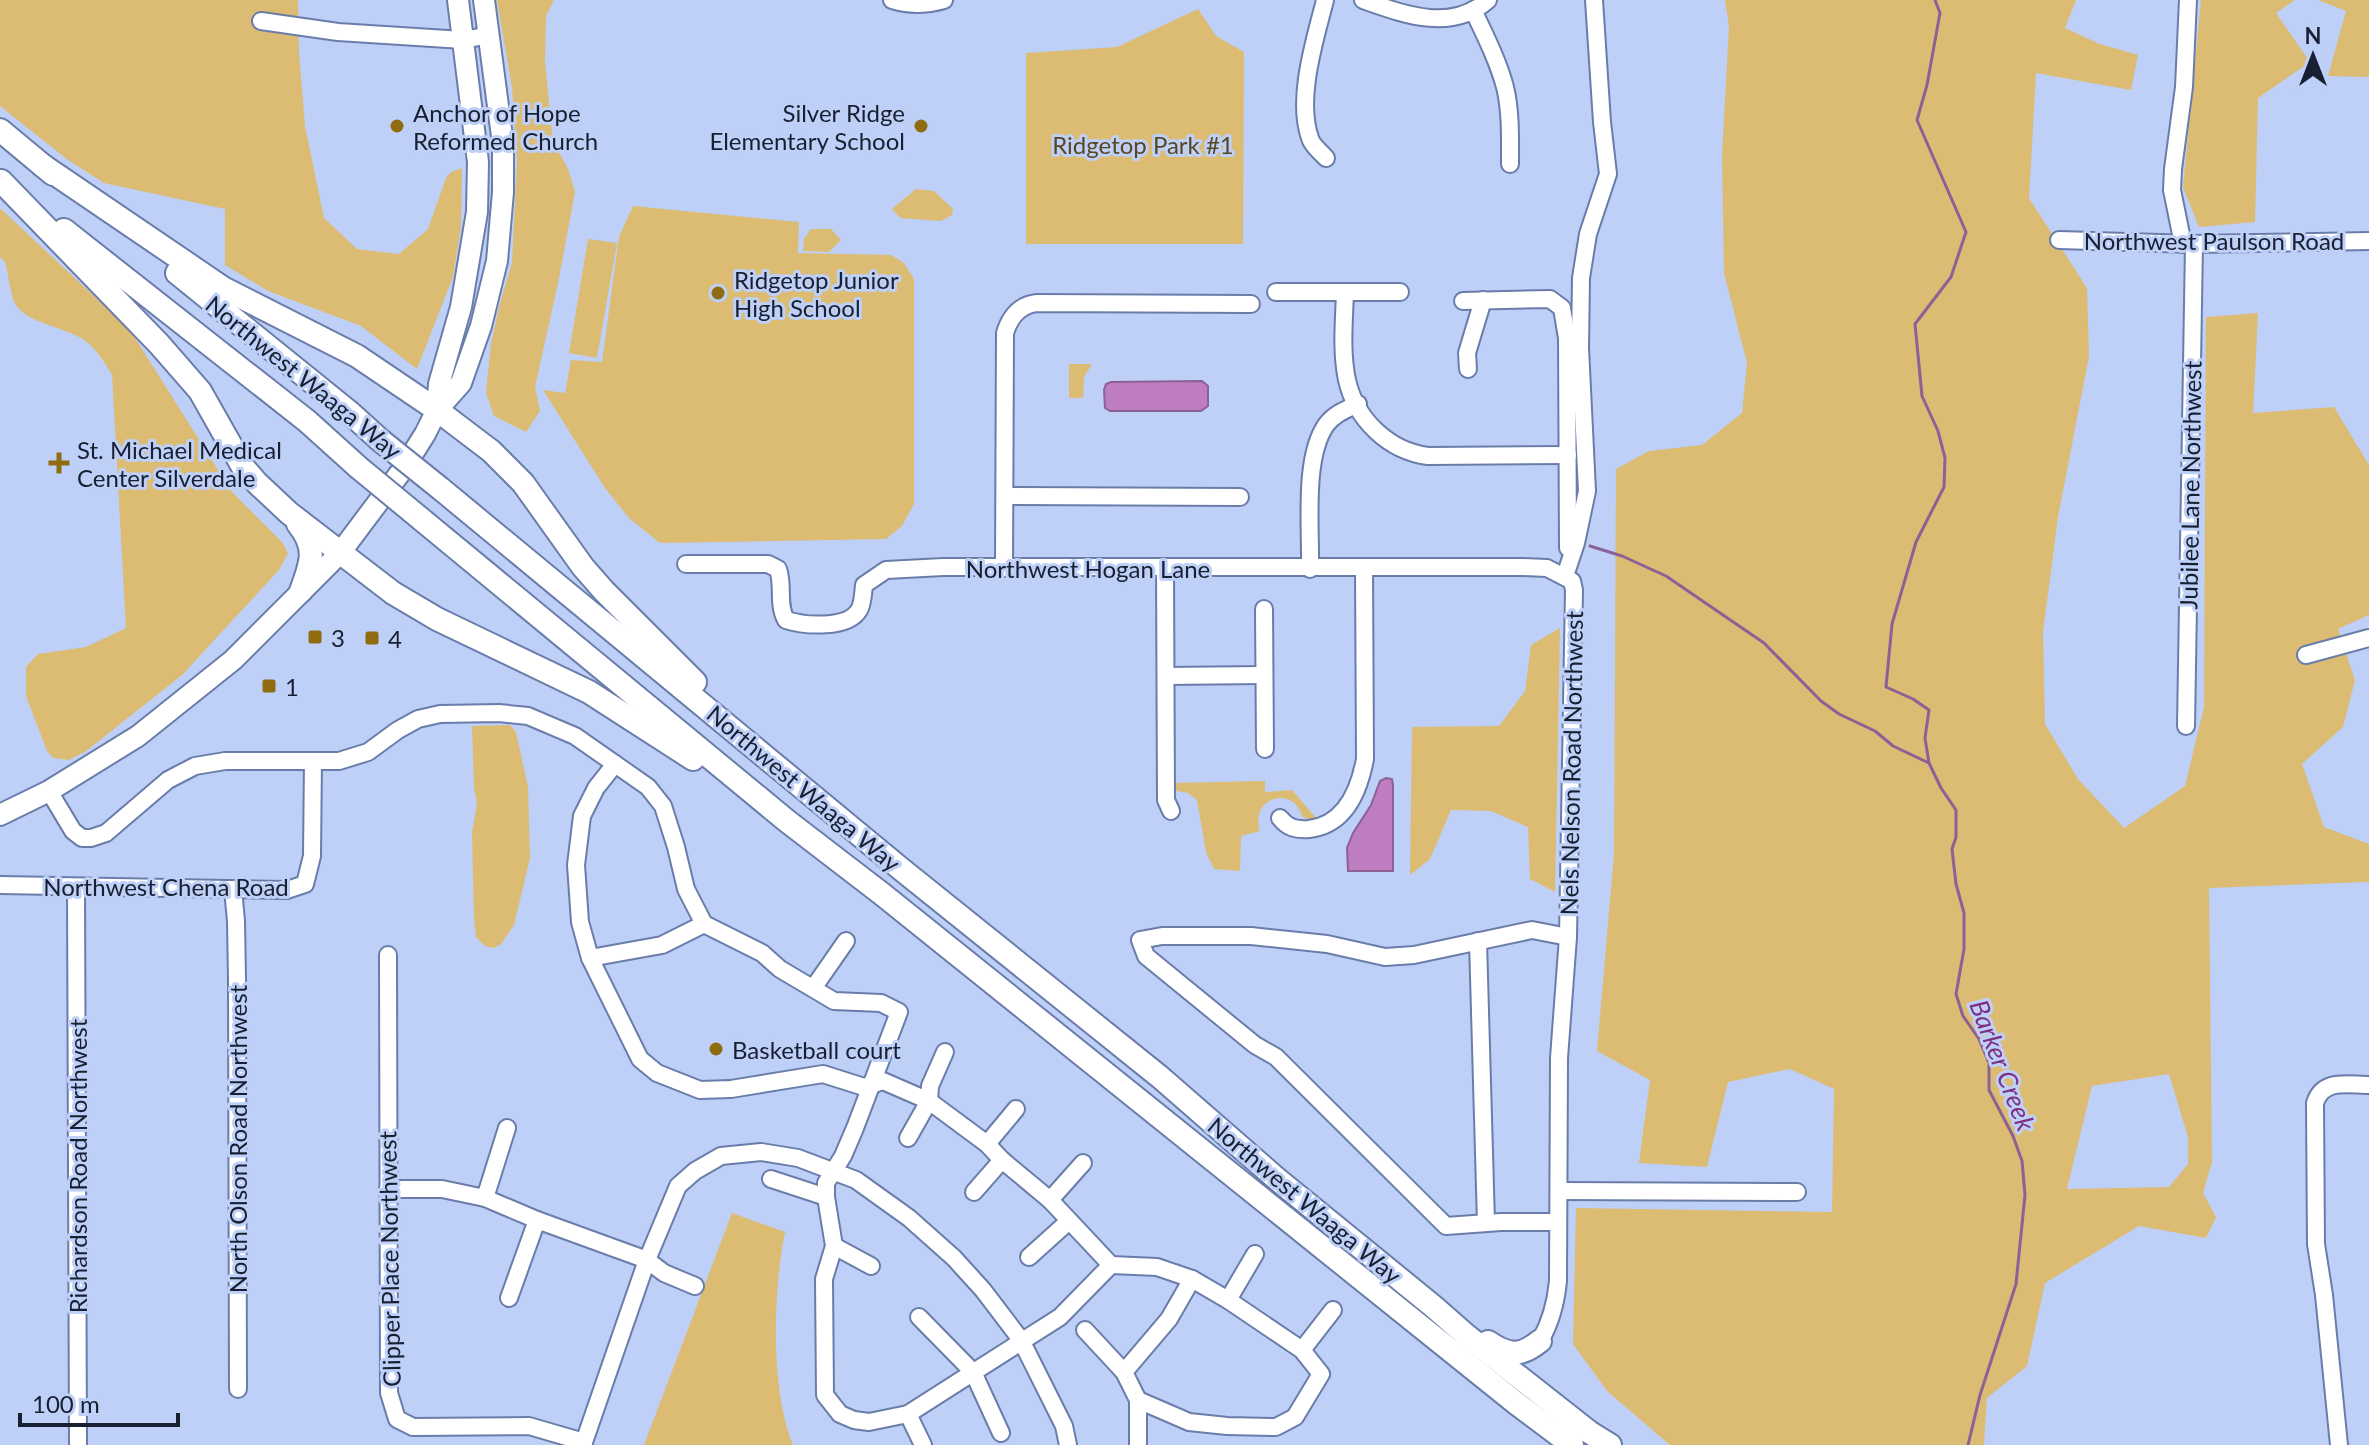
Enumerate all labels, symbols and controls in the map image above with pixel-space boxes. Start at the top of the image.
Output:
north arrow [2273,16,2353,96]
text: N [2305,22,2321,49]
place label: Anchor of Hope Reformed Church [413,98,598,155]
place label: Silver Ridge Elementary School [709,98,905,155]
marker: Anchor of Hope Reformed Church [388,117,406,135]
marker: Silver Ridge Elementary School [912,117,930,135]
park label: Ridgetop Park #1 [1052,130,1234,159]
street label: Northwest Paulson Road [2084,226,2344,255]
place label: Ridgetop Junior High School [734,265,899,322]
marker: Ridgetop Junior High School [709,284,727,302]
street label: Northwest Waaga Way [200,289,408,465]
street label: Jubilee Lane Northwest [2173,360,2207,610]
place label: St. Michael Medical Center Silverdale [77,435,282,492]
marker: St. Michael Medical Center Silverdale [48,452,70,474]
street label: Northwest Hogan Lane [966,554,1210,583]
street label: Nels Nelson Road Northwest [1554,610,1588,916]
place label: 3 [331,623,345,652]
place label: 4 [388,624,402,653]
marker: 3 [306,628,324,646]
marker: 4 [363,629,381,647]
place label: 1 [285,672,299,701]
marker: 1 [260,677,278,695]
street label: Northwest Waaga Way [701,699,907,878]
street label: Northwest Chena Road [43,872,289,901]
street label: North Olson Road Northwest [223,984,252,1293]
water label: Barker Creek [1963,995,2043,1136]
street label: Richardson Road Northwest [63,1018,92,1313]
place label: Basketball court [732,1035,901,1064]
marker: Basketball court [707,1040,725,1058]
street label: Northwest Waaga Way [1202,1111,1408,1290]
street label: Clipper Place Northwest [372,1130,406,1387]
scale bar [20,1377,178,1427]
text: 100 m [32,1389,100,1418]

